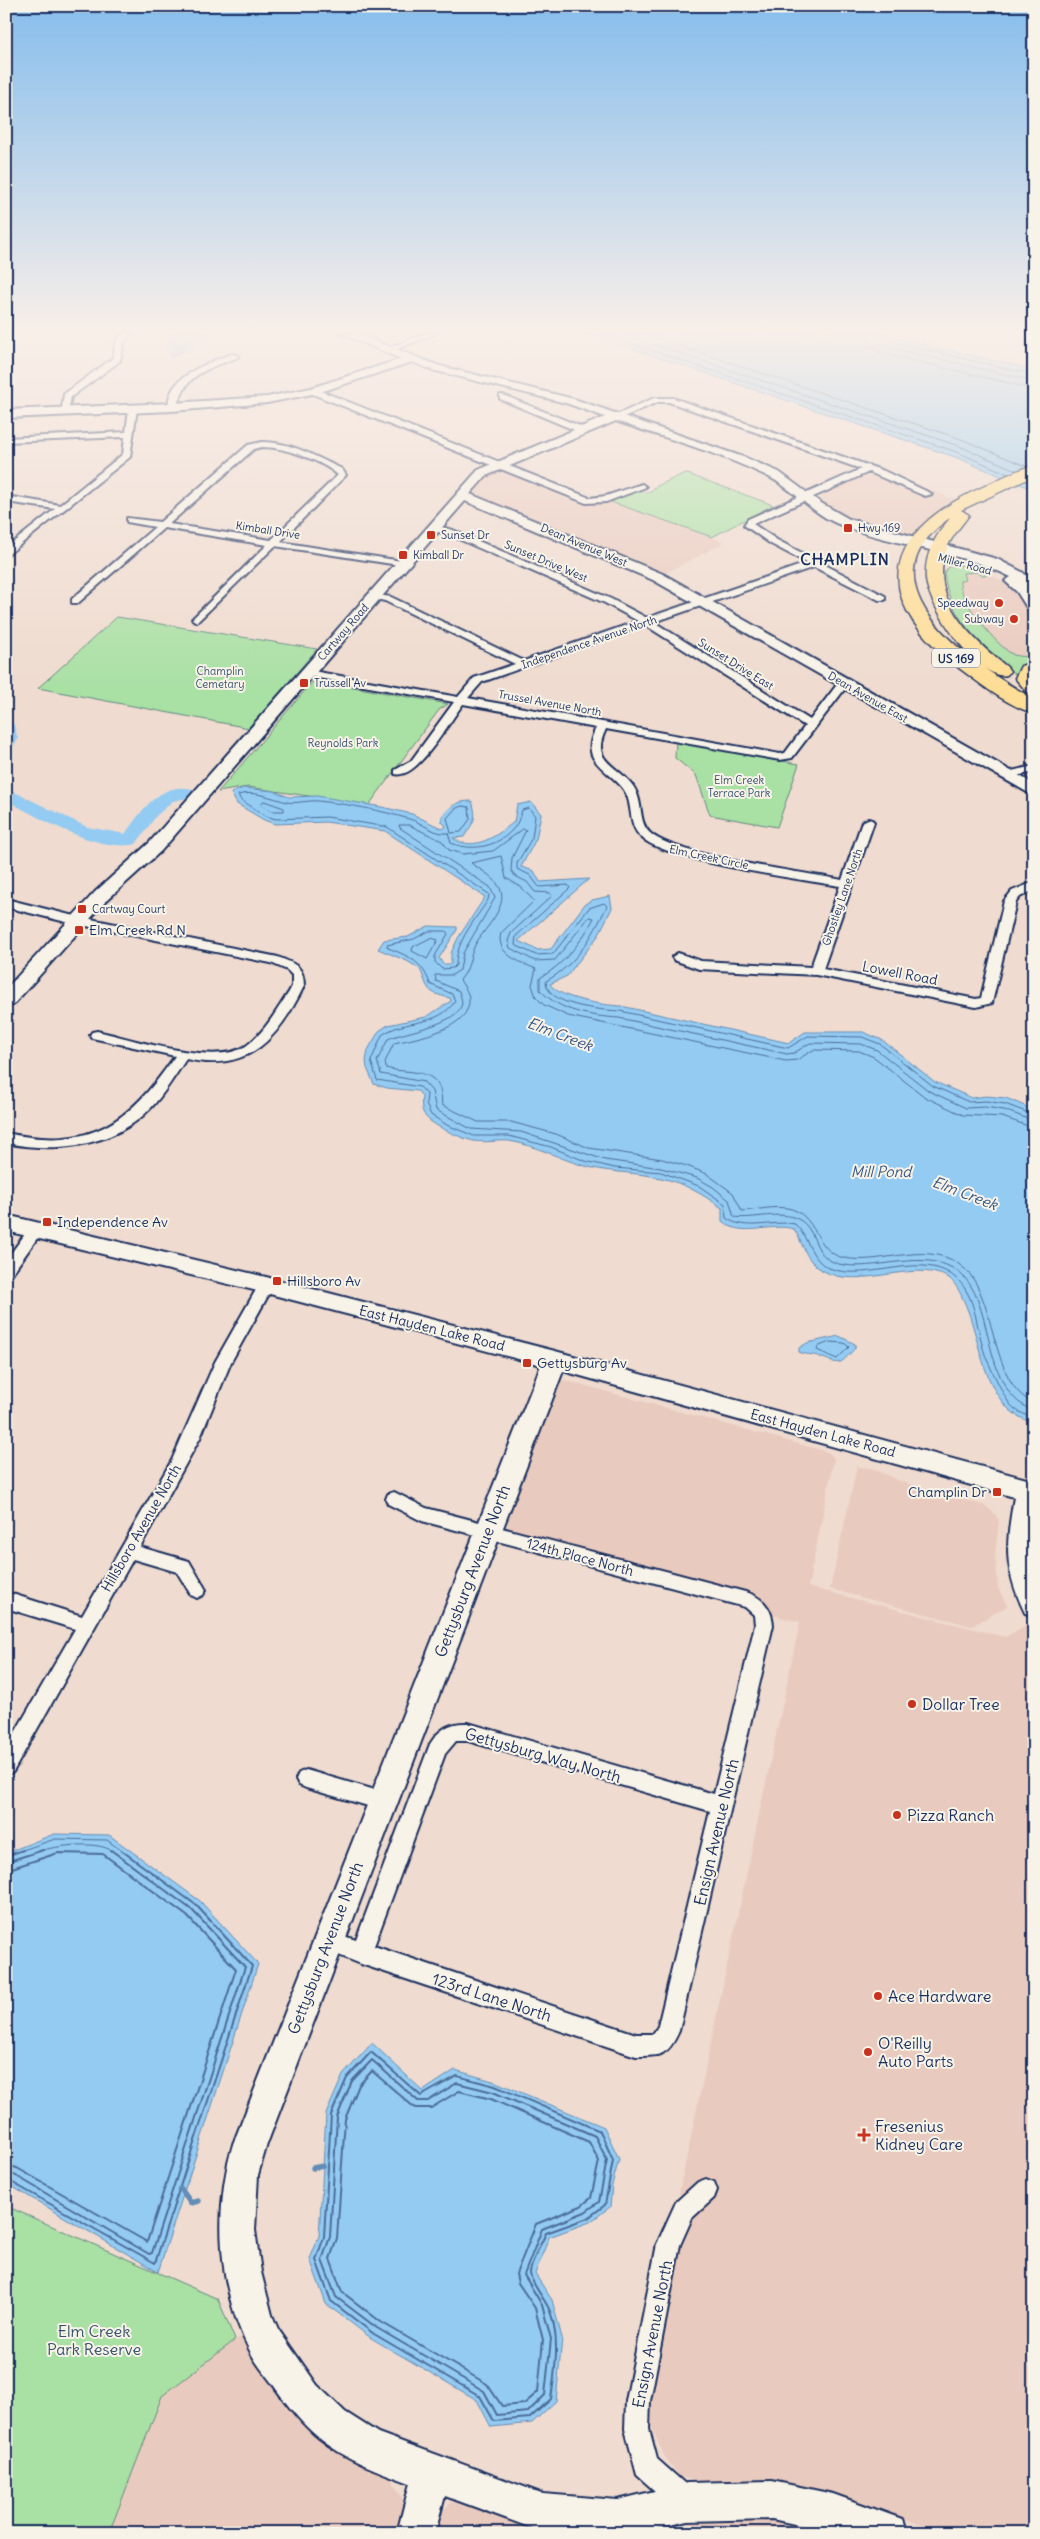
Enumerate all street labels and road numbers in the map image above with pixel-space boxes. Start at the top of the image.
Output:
street label: Kimball Drive [235,518,301,542]
street label: Dean Avenue West [539,520,630,570]
street label: Sunset Drive West [502,537,590,585]
street label: Miller Road [937,550,994,578]
street label: Cartway Road [314,600,372,663]
street label: Independence Avenue North [519,612,659,672]
street label: Sunset Drive East [696,635,776,693]
road number: US 169 [932,648,980,668]
street label: Dean Avenue East [826,668,911,726]
street label: Trussel Avenue North [497,687,603,719]
street label: Elm Creek Circle [668,842,750,872]
street label: Ghostley Lane North [819,847,865,947]
street label: Lowell Road [861,957,939,989]
street label: East Hayden Lake Road [357,1301,507,1355]
street label: East Hayden Lake Road [748,1405,898,1461]
street label: Hillsboro Avenue North [97,1461,185,1595]
street label: Gettysburg Avenue North [430,1482,514,1660]
street label: 124th Place North [524,1534,636,1580]
street label: Gettysburg Way North [463,1723,623,1787]
street label: Ensign Avenue North [689,1757,743,1907]
street label: Gettysburg Avenue North [283,1859,367,2037]
street label: 123rd Lane North [430,1968,554,2026]
street label: Ensign Avenue North [628,2259,676,2409]

